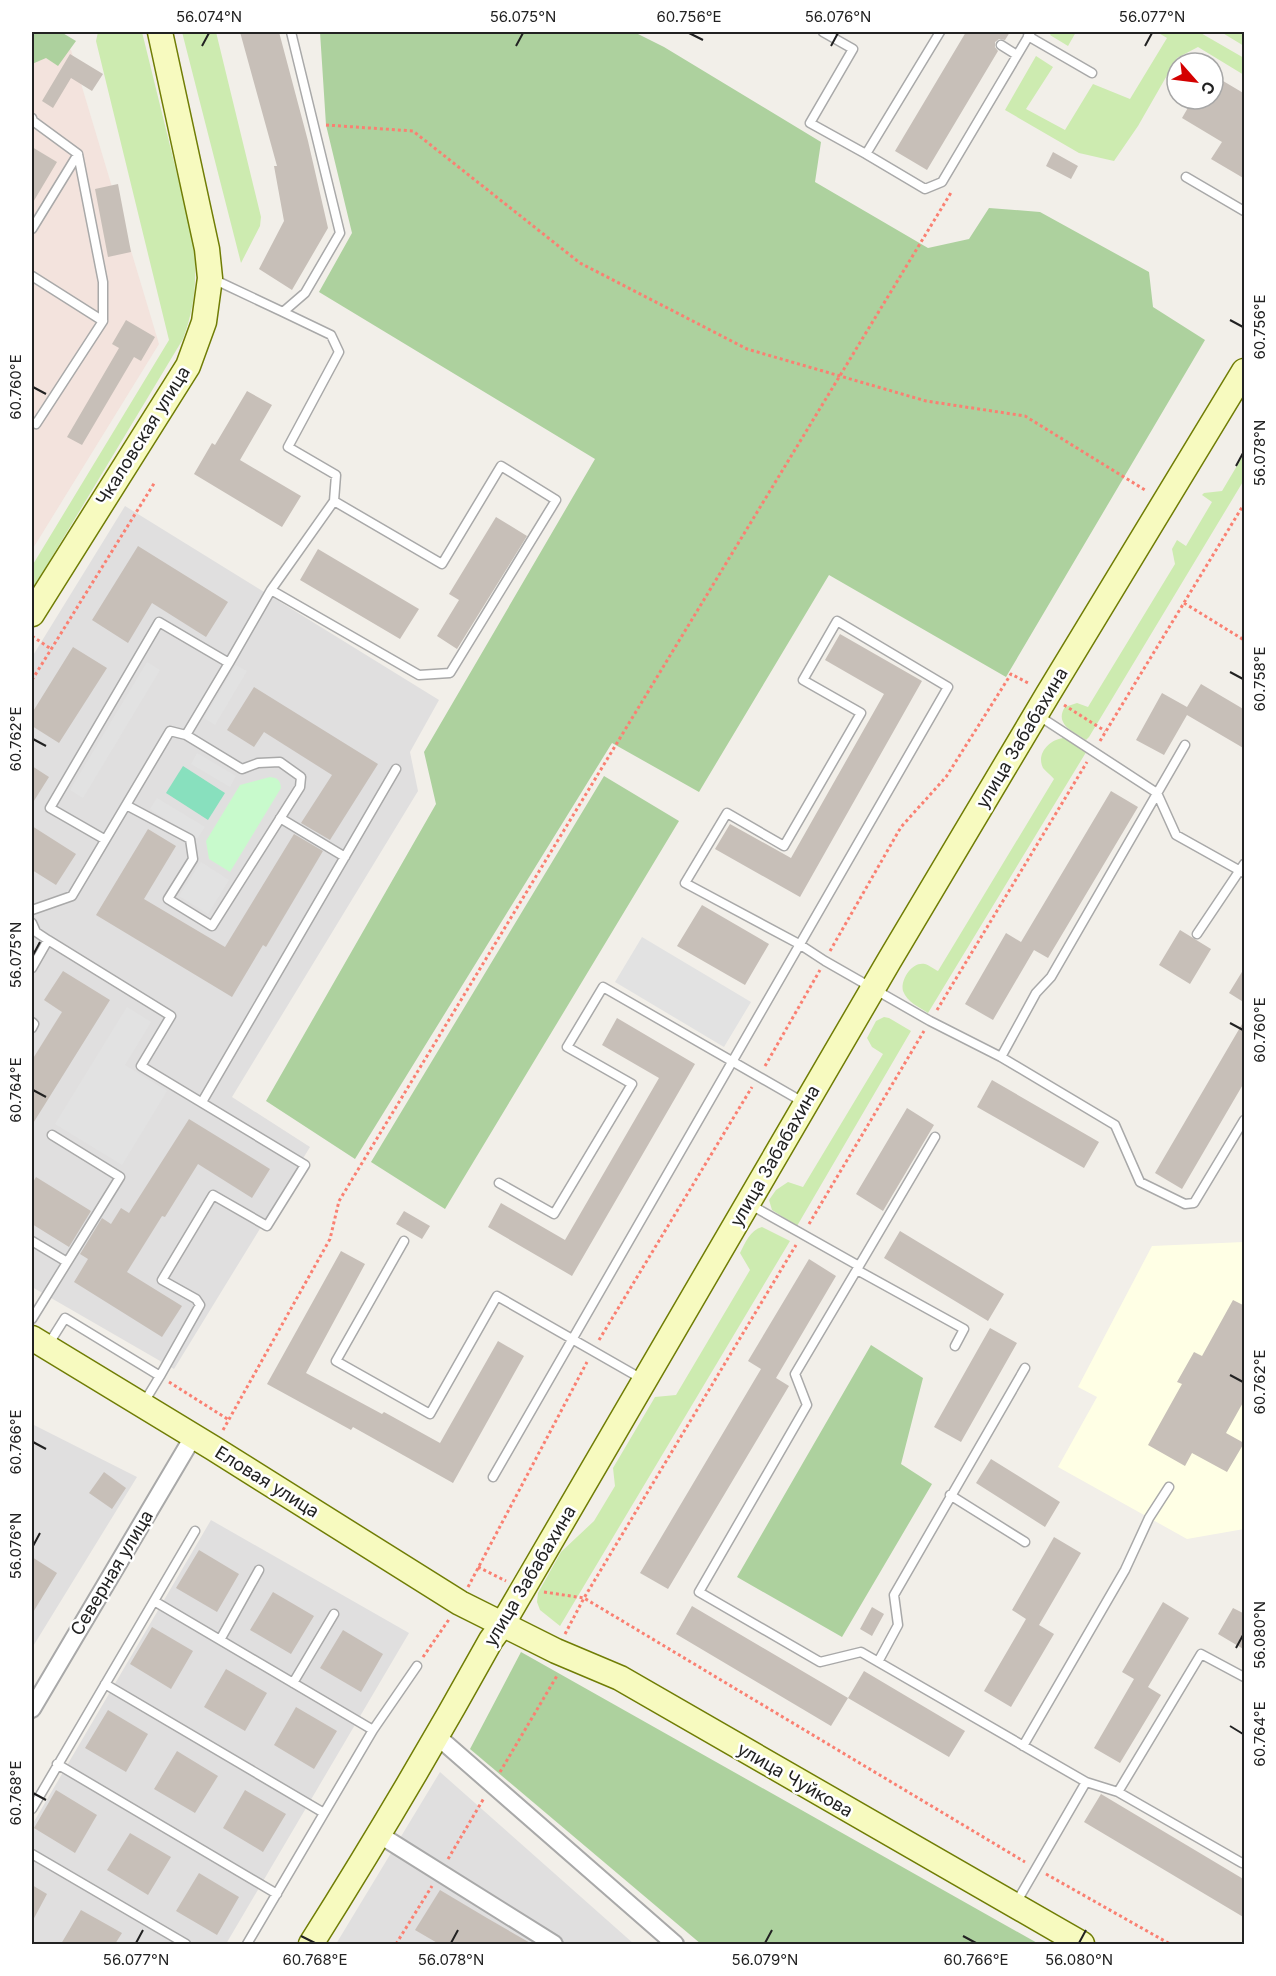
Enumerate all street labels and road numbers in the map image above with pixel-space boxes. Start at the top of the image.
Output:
street label: Чкаловская улица [91,362,194,509]
street label: улица Забабахина [971,664,1072,812]
street label: улица Забабахина [725,1081,824,1230]
street label: Еловая улица [211,1441,323,1522]
street label: улица Забабахина [479,1502,580,1650]
street label: Северная улица [66,1506,157,1639]
street label: улица Чуйкова [734,1738,857,1821]

